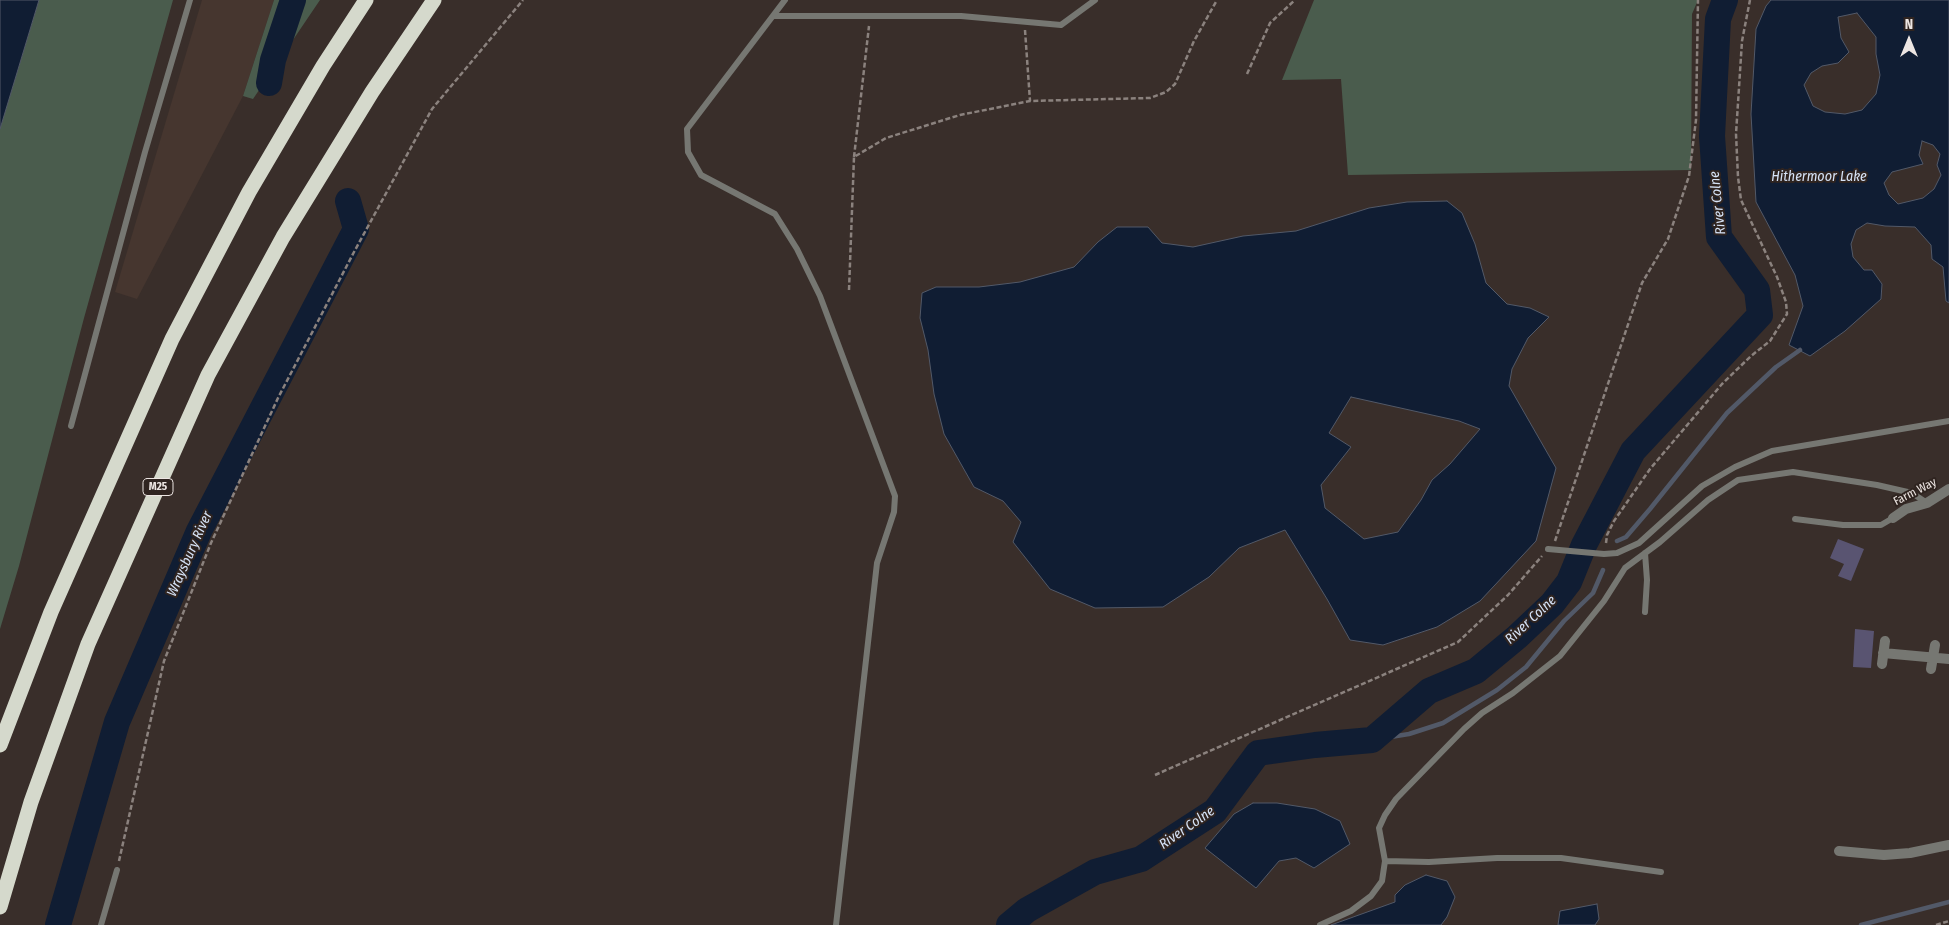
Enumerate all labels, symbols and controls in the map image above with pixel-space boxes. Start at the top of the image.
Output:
north arrow [1884,15,1934,65]
text: N [1905,16,1913,33]
water label: Hithermoor Lake [1771,169,1867,185]
water label: River Colne [1706,170,1730,236]
street label: Farm Way [1891,475,1939,509]
road number: M25 [143,478,173,496]
water label: Wraysbury River [164,509,216,599]
water label: River Colne [1502,592,1560,648]
water label: River Colne [1156,803,1218,853]

